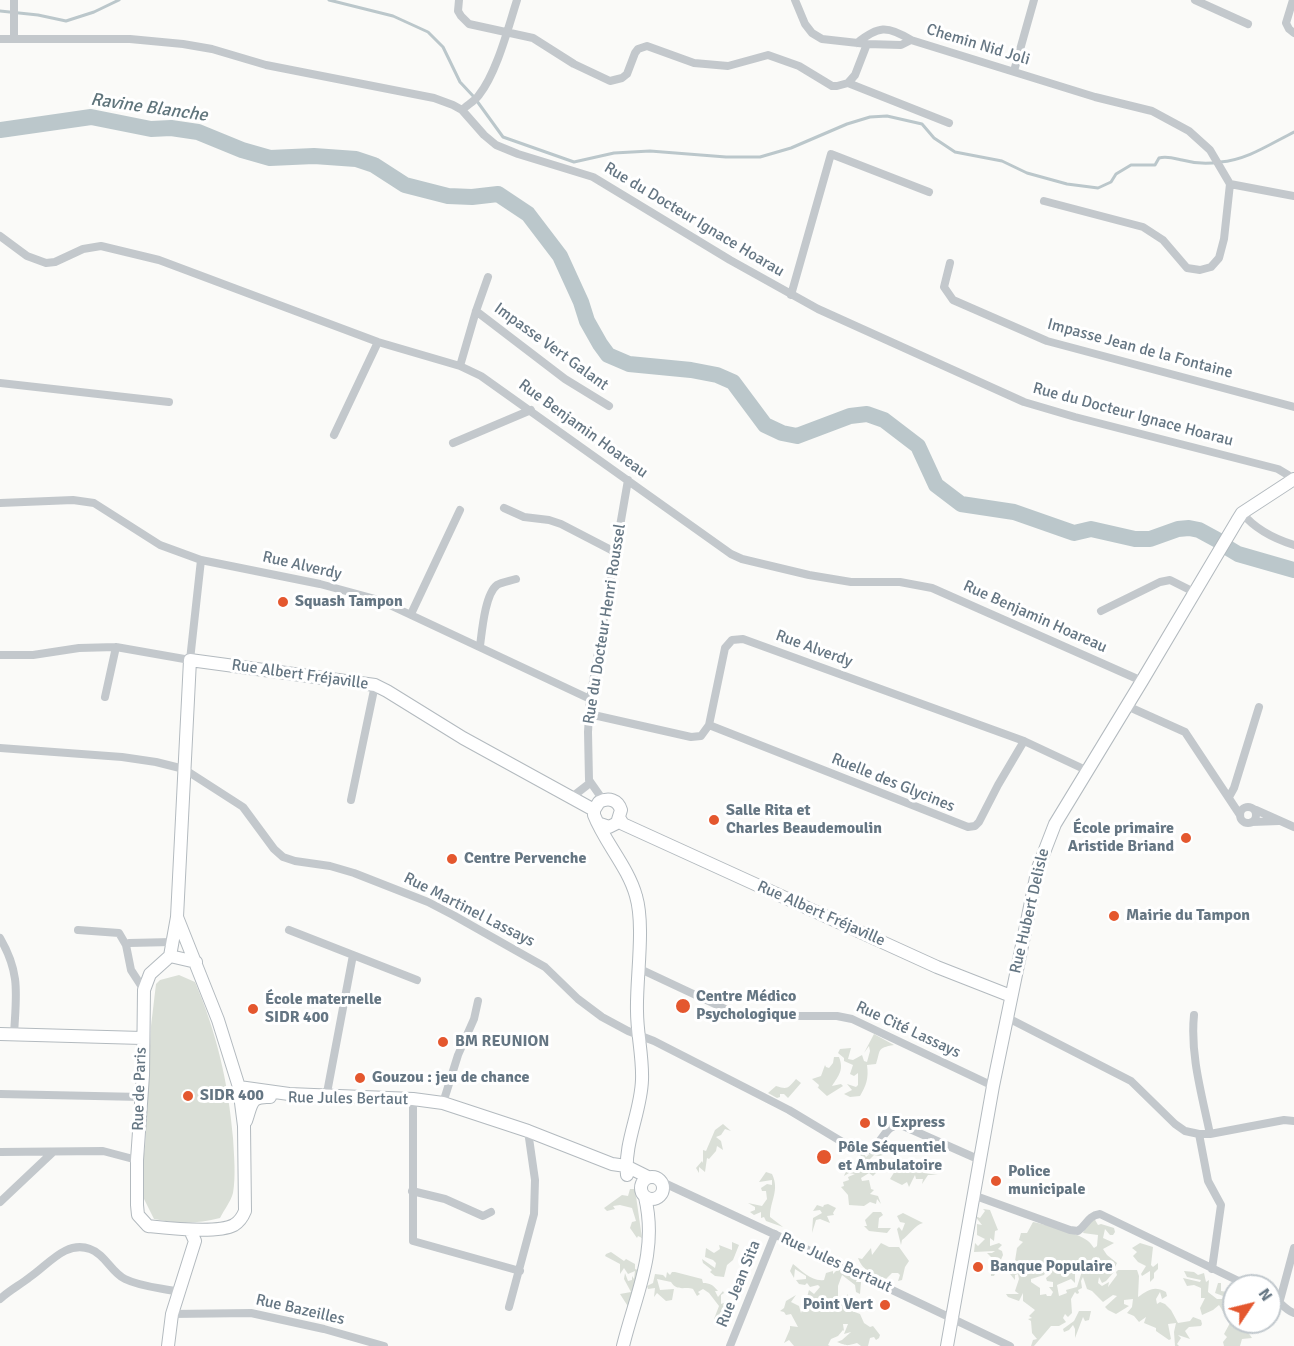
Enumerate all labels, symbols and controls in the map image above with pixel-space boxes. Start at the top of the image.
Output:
street label: Chemin Nid Joli [924,20,1032,70]
water label: Ravine Blanche [89,89,209,127]
street label: Rue du Docteur Ignace Hoarau [600,158,788,282]
street label: Impasse Vert Galant [490,299,612,395]
street label: Impasse Jean de la Fontaine [1045,315,1235,383]
street label: Rue Benjamin Hoareau [514,376,652,482]
street label: Rue du Docteur Ignace Hoarau [1031,379,1235,451]
street label: Rue du Docteur Henri Roussel [580,522,630,726]
street label: Rue Alverdy [261,548,343,584]
street label: Rue Benjamin Hoareau [960,577,1110,657]
place label: Squash Tampon [295,592,403,612]
marker: Squash Tampon [276,595,290,609]
street label: Rue Alverdy [773,626,855,672]
street label: Rue Albert Fréjaville [230,656,370,694]
street label: Ruelle des Glycines [828,749,958,817]
place label: Salle Rita et Charles Beaudemoulin [726,801,882,839]
marker: Salle Rita et Charles Beaudemoulin [707,813,721,827]
place label: École primaire Aristide Briand [1068,819,1174,857]
marker: École primaire Aristide Briand [1179,831,1193,845]
street label: Rue Hubert Delisle [1006,847,1054,975]
place label: Centre Pervenche [464,849,586,869]
marker: Centre Pervenche [445,852,459,866]
street label: Rue Martinel Lassays [400,869,538,951]
street label: Rue Albert Fréjaville [754,877,888,951]
place label: Mairie du Tampon [1126,906,1250,926]
marker: Mairie du Tampon [1107,909,1121,923]
place label: Centre Médico Psychologique [696,987,796,1025]
place label: École maternelle SIDR 400 [265,990,382,1028]
marker: Centre Médico Psychologique [674,997,692,1015]
street label: Rue Cité Lassays [853,997,963,1063]
marker: École maternelle SIDR 400 [246,1002,260,1016]
place label: BM REUNION [455,1032,549,1052]
marker: BM REUNION [436,1035,450,1049]
street label: Rue de Paris [129,1047,151,1131]
place label: Gouzou : jeu de chance [372,1068,529,1088]
marker: Gouzou : jeu de chance [353,1071,367,1085]
place label: SIDR 400 [200,1086,264,1106]
street label: Rue Jules Bertaut [288,1088,408,1110]
marker: SIDR 400 [181,1089,195,1103]
place label: U Express [877,1113,945,1133]
marker: U Express [858,1116,872,1130]
place label: Pôle Séquentiel et Ambulatoire [838,1138,946,1176]
marker: Pôle Séquentiel et Ambulatoire [815,1148,833,1166]
place label: Police municipale [1008,1162,1085,1200]
marker: Police municipale [989,1174,1003,1188]
street label: Rue Jules Bertaut [777,1229,895,1297]
street label: Rue Jean Sita [713,1238,765,1330]
place label: Banque Populaire [990,1257,1113,1277]
marker: Banque Populaire [971,1260,985,1274]
north arrow [1222,1274,1282,1334]
text: N [1254,1285,1276,1305]
street label: Rue Bazeilles [254,1290,346,1330]
place label: Point Vert [803,1295,873,1315]
marker: Point Vert [878,1298,892,1312]

